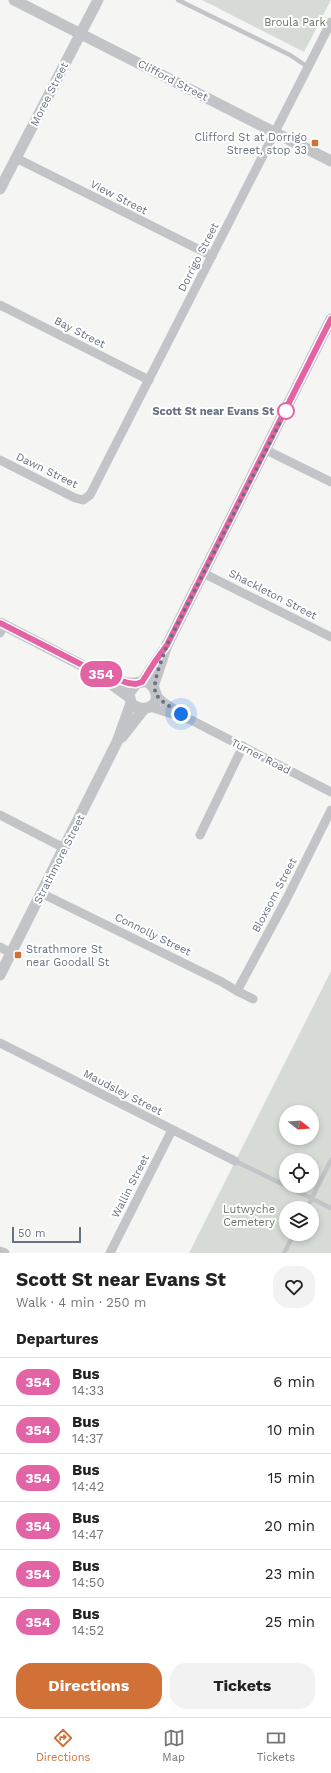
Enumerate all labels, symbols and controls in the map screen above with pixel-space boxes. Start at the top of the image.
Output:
park label: Broula Park [264,16,326,29]
street label: Clifford Street [136,57,210,104]
street label: Moree Street [28,60,71,128]
place label: Clifford St at Dorrigo Street, stop 33 [194,131,307,157]
marker: Clifford St at Dorrigo Street, stop 33 [310,138,320,148]
street label: View Street [88,178,150,218]
street label: Dorrigo Street [175,220,222,294]
street label: Bay Street [52,314,108,351]
marker: Scott St near Evans St [277,402,295,420]
place label: Scott St near Evans St [152,405,274,418]
street label: Dawn Street [14,450,80,491]
street label: Shackleton Street [227,567,319,622]
line badge: 354 [78,661,124,687]
text: 354 [88,666,114,682]
your location [171,704,191,724]
street label: Turner Road [229,736,293,777]
street label: Strathmore Street [31,812,88,906]
street label: Bloxsom Street [249,855,300,935]
street label: Connolly Street [113,910,193,959]
place label: Strathmore St near Goodall St [26,943,110,969]
marker: Strathmore St near Goodall St [13,950,23,960]
street label: Maudsley Street [81,1067,165,1118]
north arrow [279,1105,319,1145]
map controls [279,1105,319,1241]
street label: Wallin Street [109,1152,152,1220]
button: locate [279,1153,319,1193]
button: layers [279,1201,319,1241]
park label: Lutwyche Cemetery [223,1203,275,1229]
scale bar [12,1225,81,1244]
text: 50 m [18,1227,45,1240]
button: heart [273,1266,315,1308]
text: Scott St near Evans St [16,1268,226,1291]
text: Walk · 4 min · 250 m [16,1295,146,1310]
text: Departures [16,1330,99,1348]
text: Bus [72,1365,100,1383]
text: 6 min [273,1373,315,1391]
text: 354 [25,1374,51,1390]
text: 14:33 [72,1383,104,1398]
text: Bus [72,1413,100,1431]
text: 10 min [267,1421,315,1439]
text: 354 [25,1422,51,1438]
text: 14:37 [72,1431,103,1446]
text: Bus [72,1461,100,1479]
text: 15 min [268,1469,315,1487]
text: 354 [25,1470,51,1486]
text: 14:42 [72,1479,104,1494]
text: Bus [72,1509,100,1527]
text: 20 min [264,1517,315,1535]
text: 354 [25,1518,51,1534]
text: 14:47 [72,1527,103,1542]
text: Bus [72,1557,100,1575]
text: 23 min [265,1565,315,1583]
text: 354 [25,1566,51,1582]
text: 14:50 [72,1575,105,1590]
text: Bus [72,1605,100,1623]
text: 25 min [265,1613,315,1631]
text: 354 [25,1614,51,1630]
text: 14:52 [72,1623,104,1638]
button: Directions [16,1663,162,1709]
button: Tickets [170,1663,315,1709]
tab: Directions [36,1727,90,1764]
tab: Map [162,1727,185,1764]
tab: Tickets [257,1727,295,1764]

